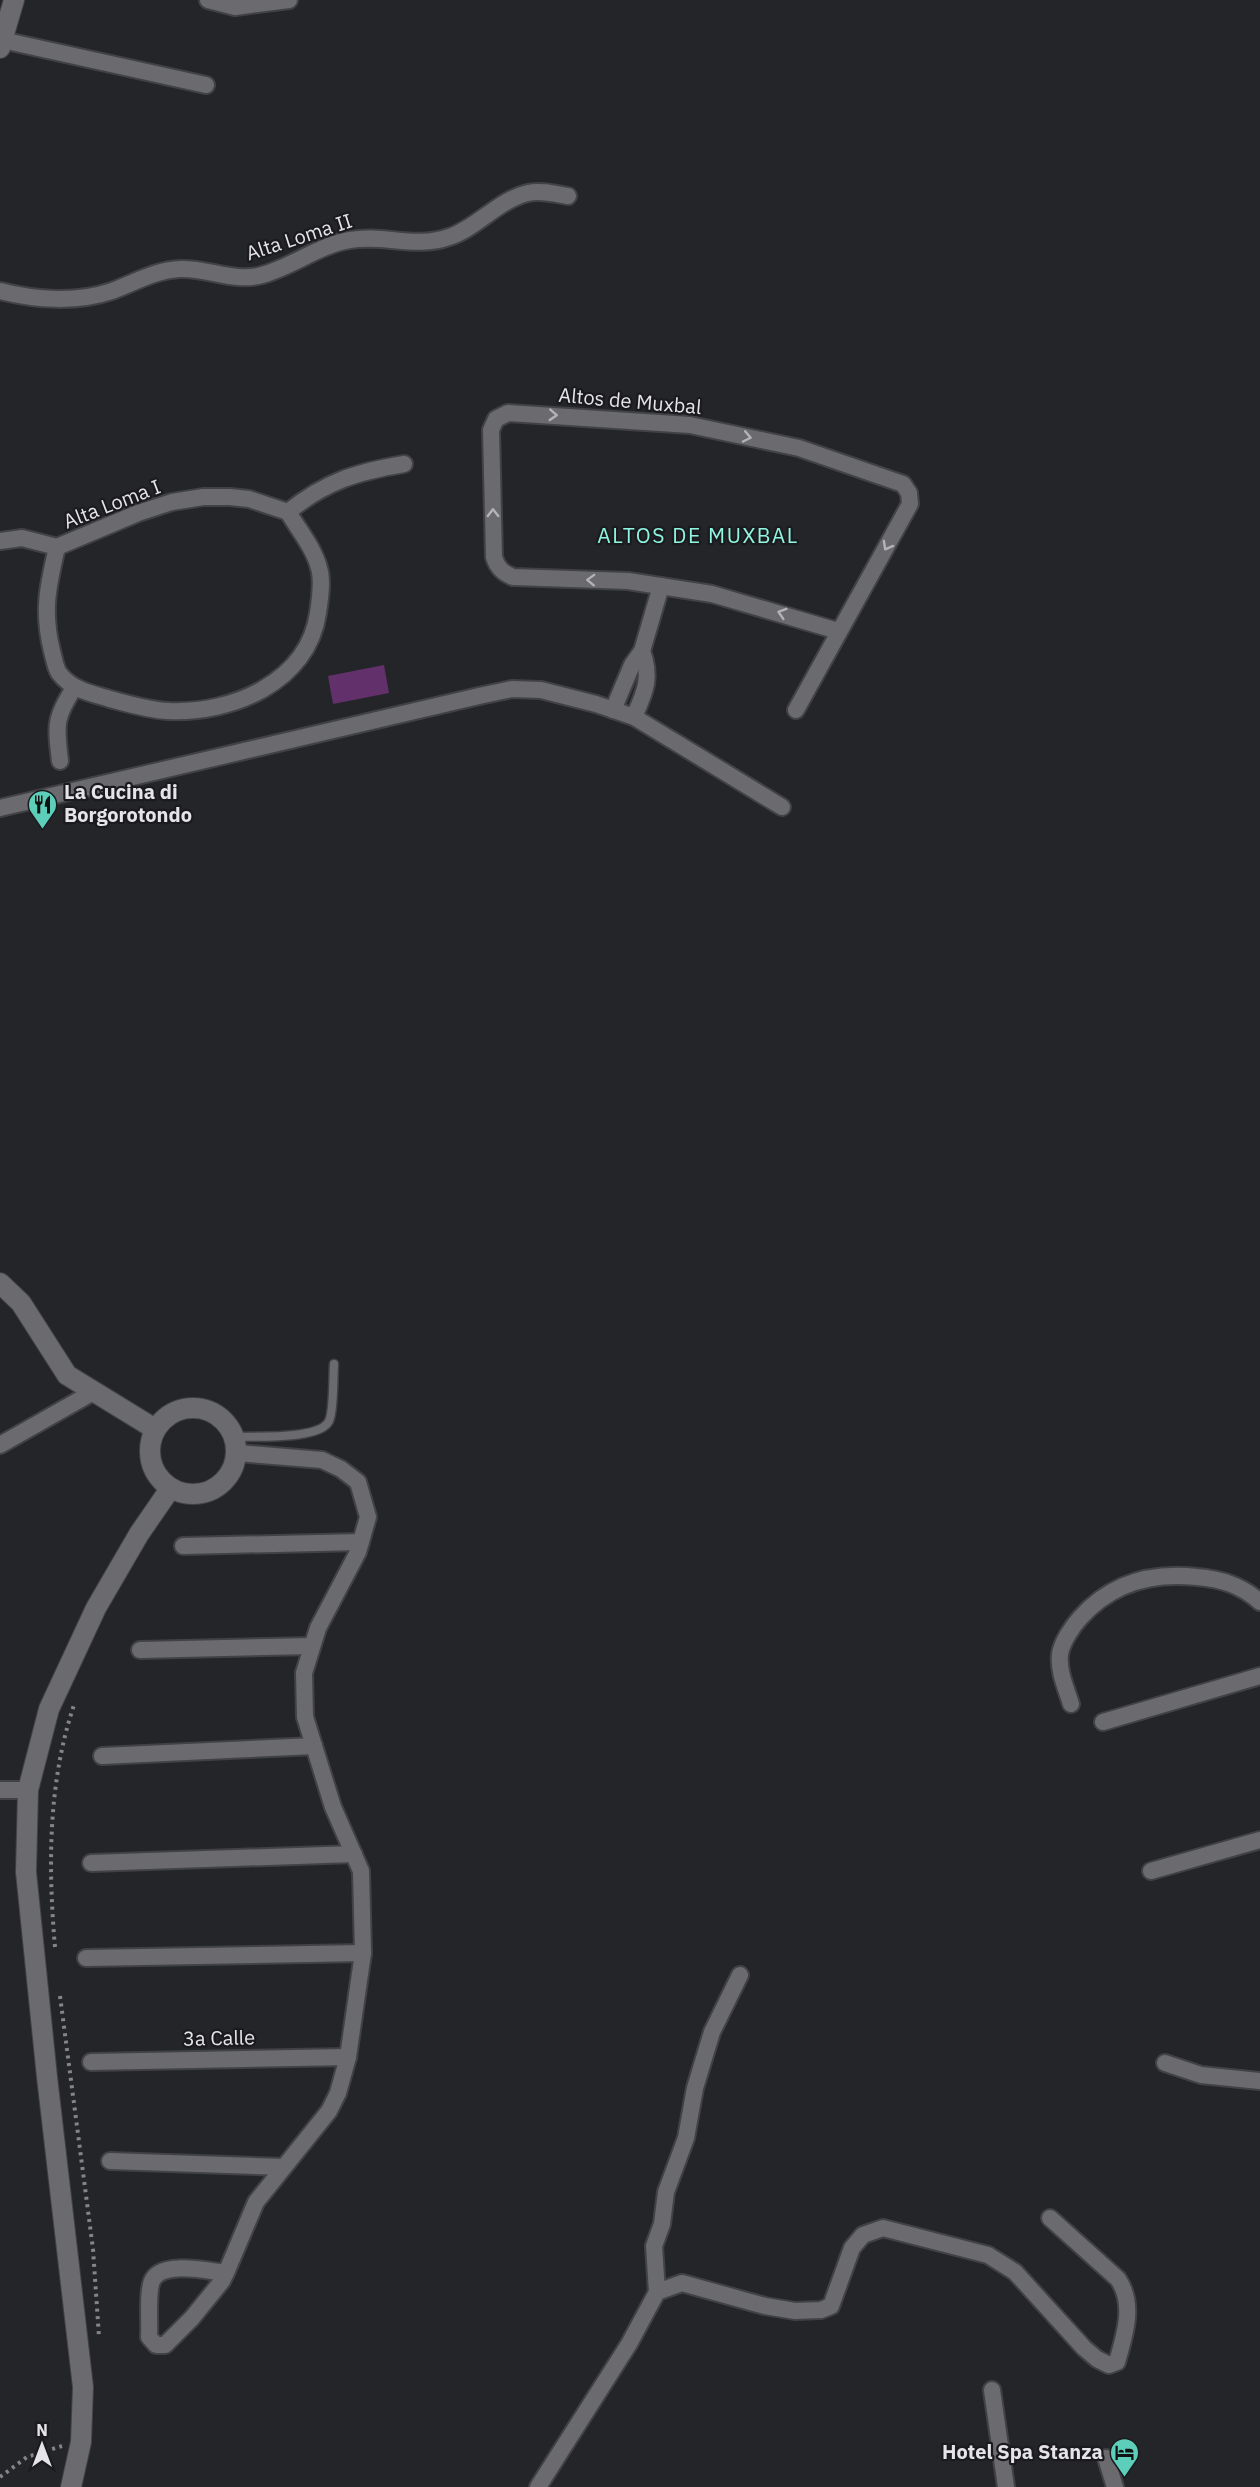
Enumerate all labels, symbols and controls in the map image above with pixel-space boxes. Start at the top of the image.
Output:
street label: Alta Loma II [242,207,356,266]
street label: Altos de Muxbal [557,381,703,420]
one-way arrow [549,409,558,422]
one-way arrow [741,430,751,443]
street label: Alta Loma I [59,473,164,534]
one-way arrow [487,508,499,517]
district label: ALTOS DE MUXBAL [597,521,799,549]
one-way arrow [882,539,894,550]
one-way arrow [587,573,596,586]
one-way arrow [777,608,788,621]
place label: La Cucina di Borgorotondo [64,778,192,828]
restaurant icon: La Cucina di Borgorotondo [27,788,59,830]
street label: 3a Calle [183,2023,255,2052]
north arrow [12,2415,72,2475]
text: N [36,2420,48,2440]
hotel icon: Hotel Spa Stanza [1108,2436,1140,2478]
place label: Hotel Spa Stanza [942,2438,1103,2465]

